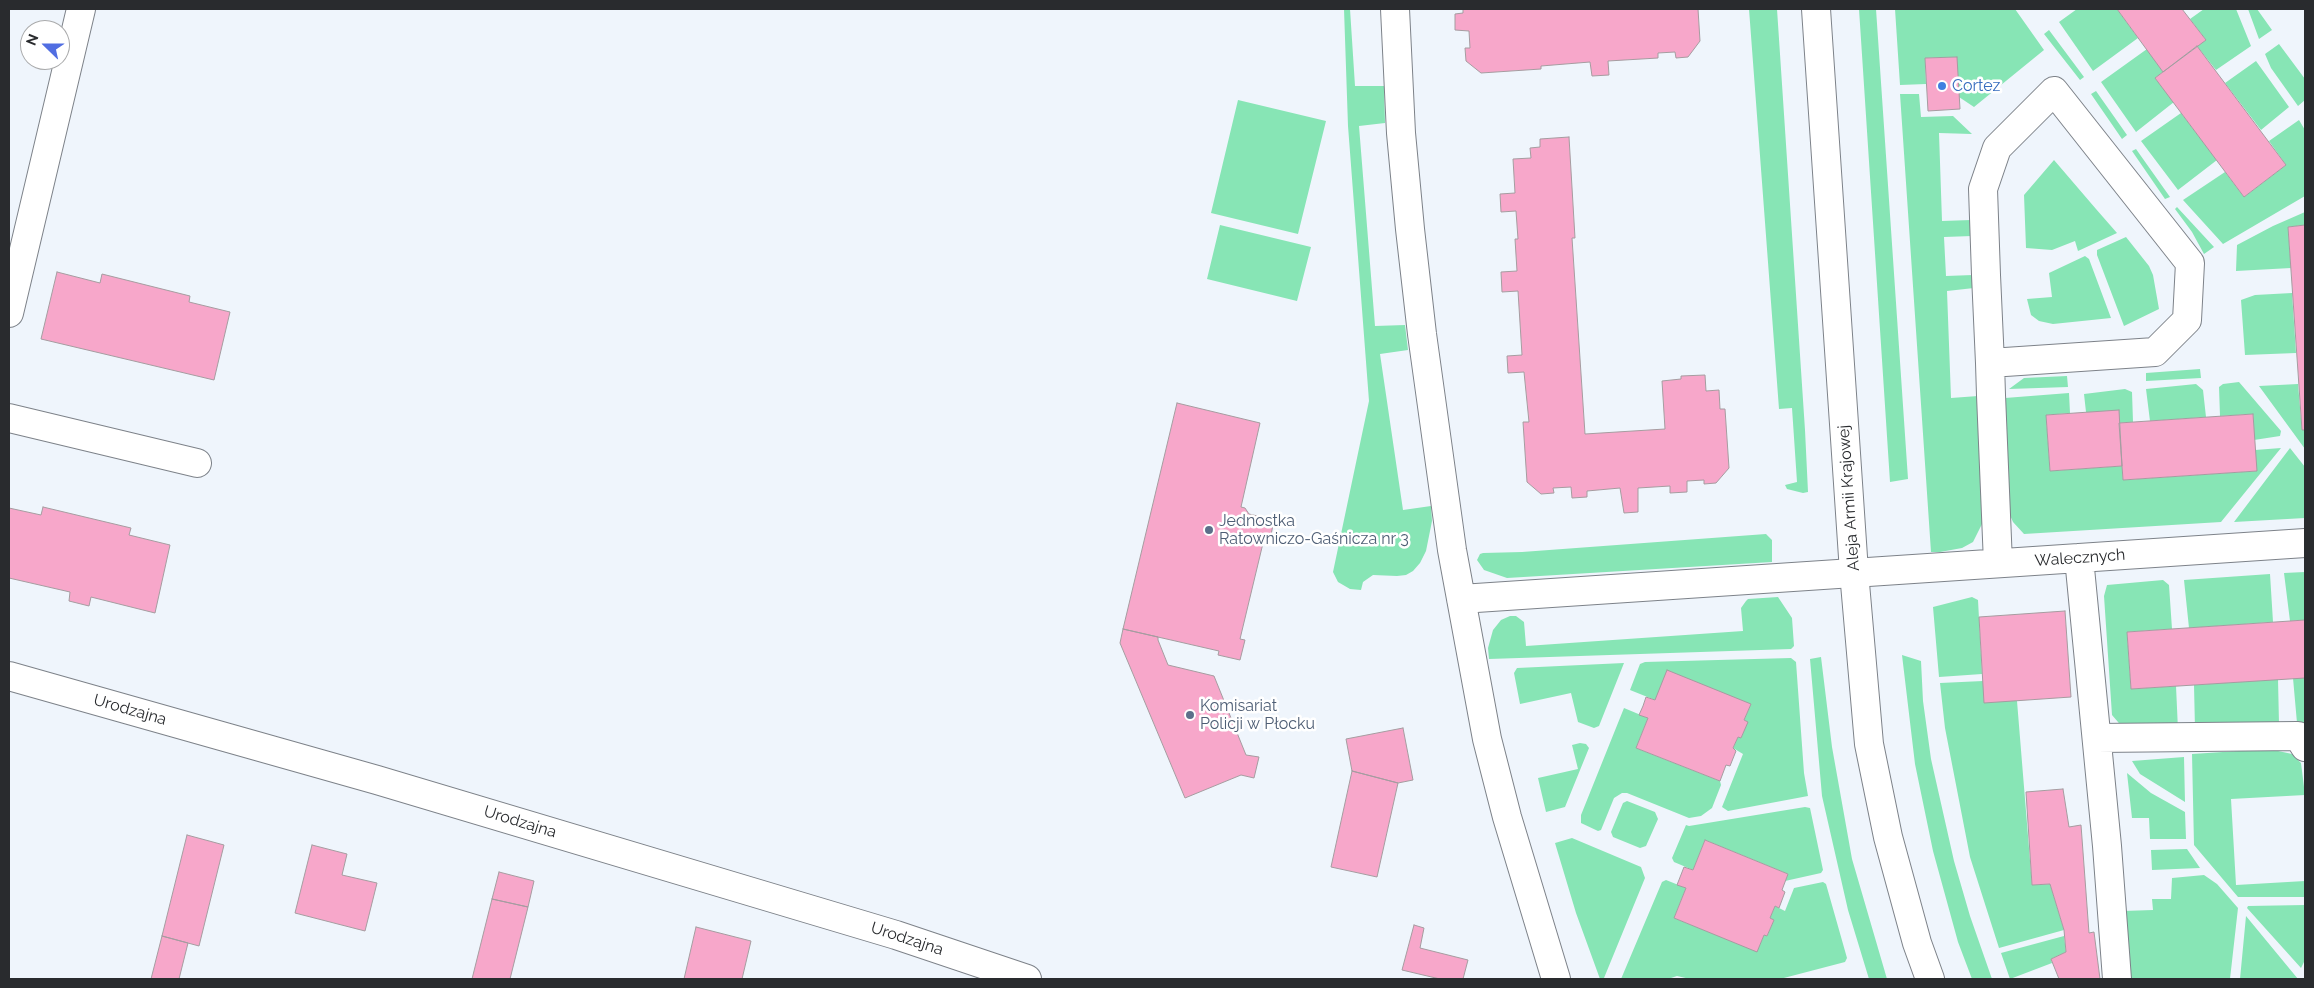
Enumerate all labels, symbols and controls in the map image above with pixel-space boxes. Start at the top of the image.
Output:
north arrow [20,20,70,70]
text: N [23,32,41,48]
place label: Cortez [1952,76,2000,96]
marker: Cortez [1936,80,1948,92]
street label: Aleja Armii Krajowej [1834,424,1864,572]
place label: Jednostka Ratowniczo-Gaśnicza nr 3 [1219,511,1409,549]
marker: Jednostka Ratowniczo-Gaśnicza nr 3 [1203,524,1215,536]
street label: Walecznych [2034,545,2126,571]
street label: Urodzajna [91,690,169,730]
place label: Komisariat Policji w Płocku [1200,696,1315,734]
marker: Komisariat Policji w Płocku [1184,709,1196,721]
street label: Urodzajna [481,802,559,842]
street label: Urodzajna [868,918,946,960]

